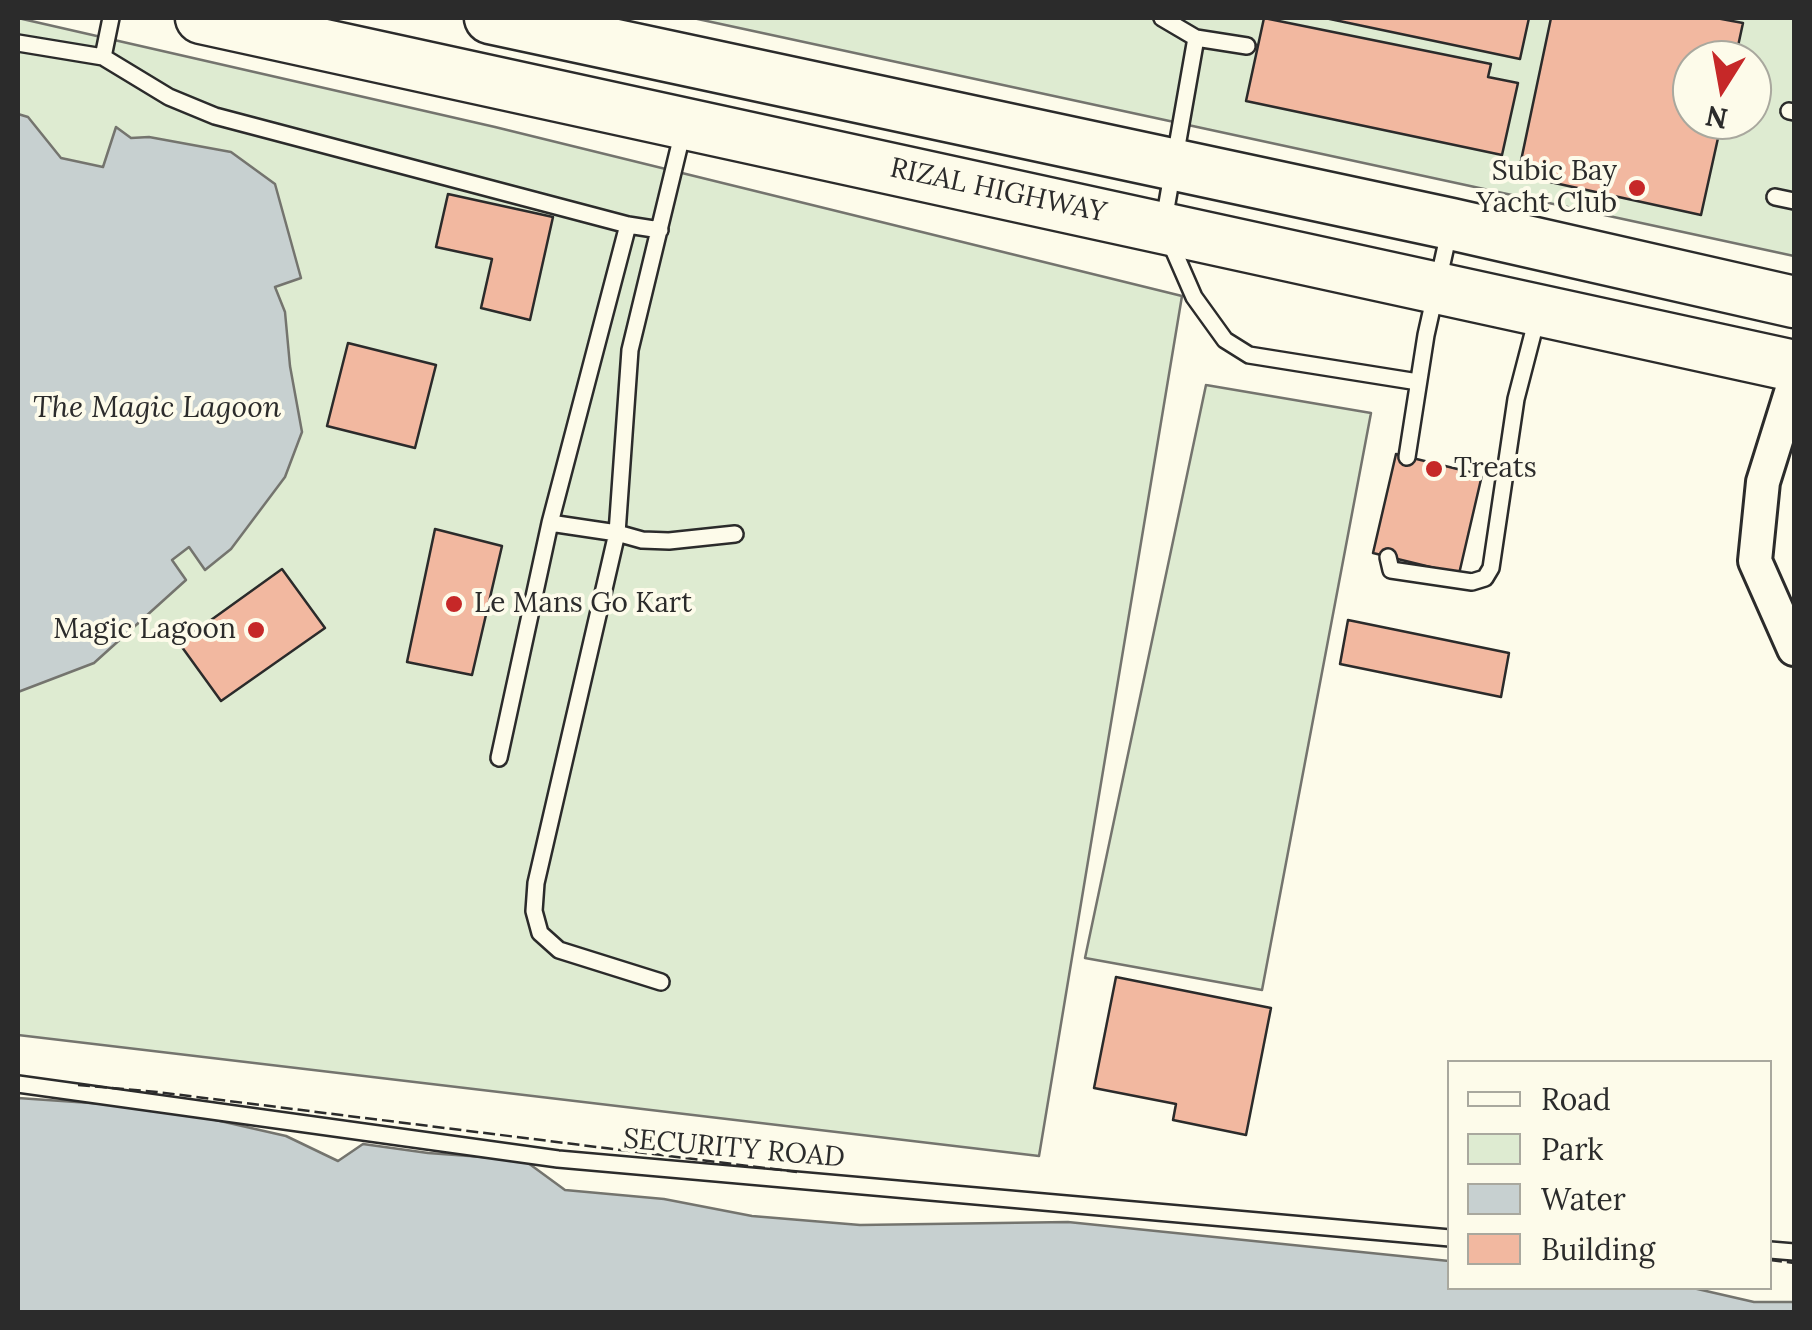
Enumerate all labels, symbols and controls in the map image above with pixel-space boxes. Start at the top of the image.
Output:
north arrow [1672,40,1772,140]
text: N [1703,98,1731,137]
street label: RIZAL HIGHWAY [887,152,1109,230]
place label: Subic Bay Yacht Club [1476,155,1617,221]
marker: Subic Bay Yacht Club [1626,177,1648,199]
water label: The Magic Lagoon [33,390,281,426]
place label: Treats [1454,452,1537,486]
marker: Treats [1423,458,1445,480]
place label: Le Mans Go Kart [474,587,692,621]
marker: Le Mans Go Kart [443,593,465,615]
place label: Magic Lagoon [53,613,236,647]
marker: Magic Lagoon [245,619,267,641]
legend [1447,1060,1772,1290]
text: Road [1541,1080,1611,1118]
street label: SECURITY ROAD [622,1123,846,1175]
text: Park [1541,1130,1603,1168]
text: Water [1541,1180,1626,1218]
text: Building [1541,1230,1655,1268]

